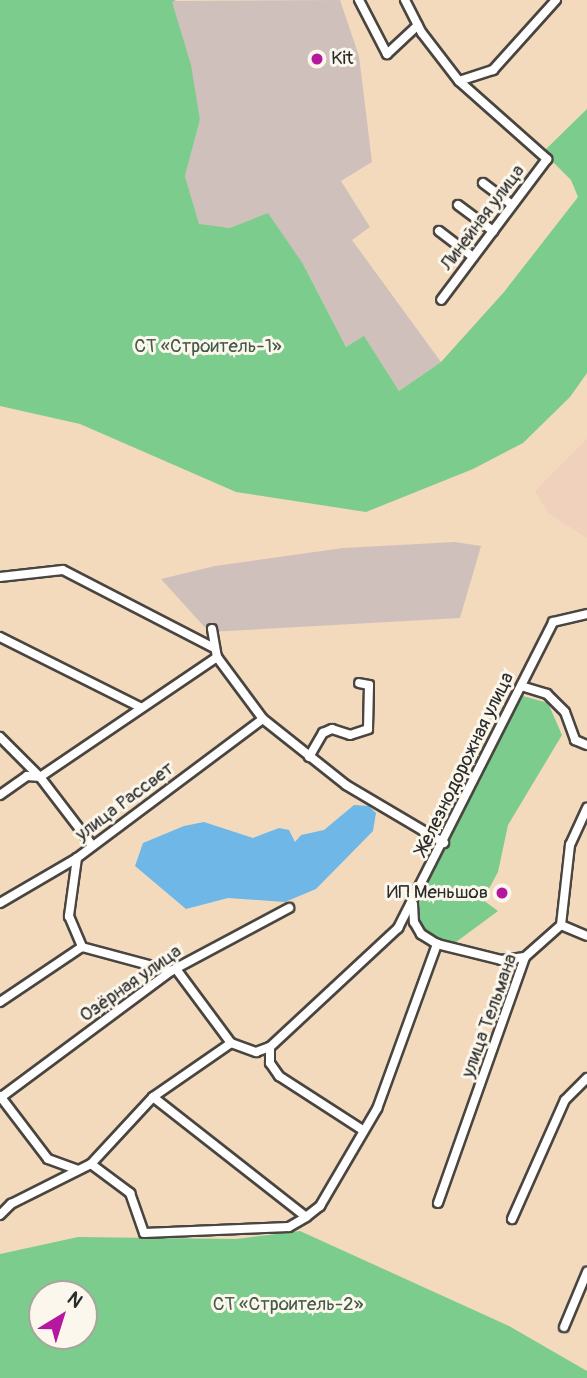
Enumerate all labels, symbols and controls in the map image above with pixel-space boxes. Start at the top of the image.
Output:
place label: Kit [331,48,353,70]
marker: Kit [309,51,325,67]
street label: Линейная улица [436,161,530,275]
park label: СТ «Строитель-1» [134,336,282,358]
street label: Железнодорожная улица [411,669,519,859]
street label: улица Рассвет [71,758,179,846]
place label: ИП Меньшов [387,882,488,904]
marker: ИП Меньшов [494,885,510,901]
street label: Озёрная улица [76,940,186,1028]
street label: улица Тельмана [457,951,523,1081]
north arrow [28,1280,98,1350]
text: N [62,1287,87,1313]
park label: СТ «Строитель-2» [213,1294,363,1316]

